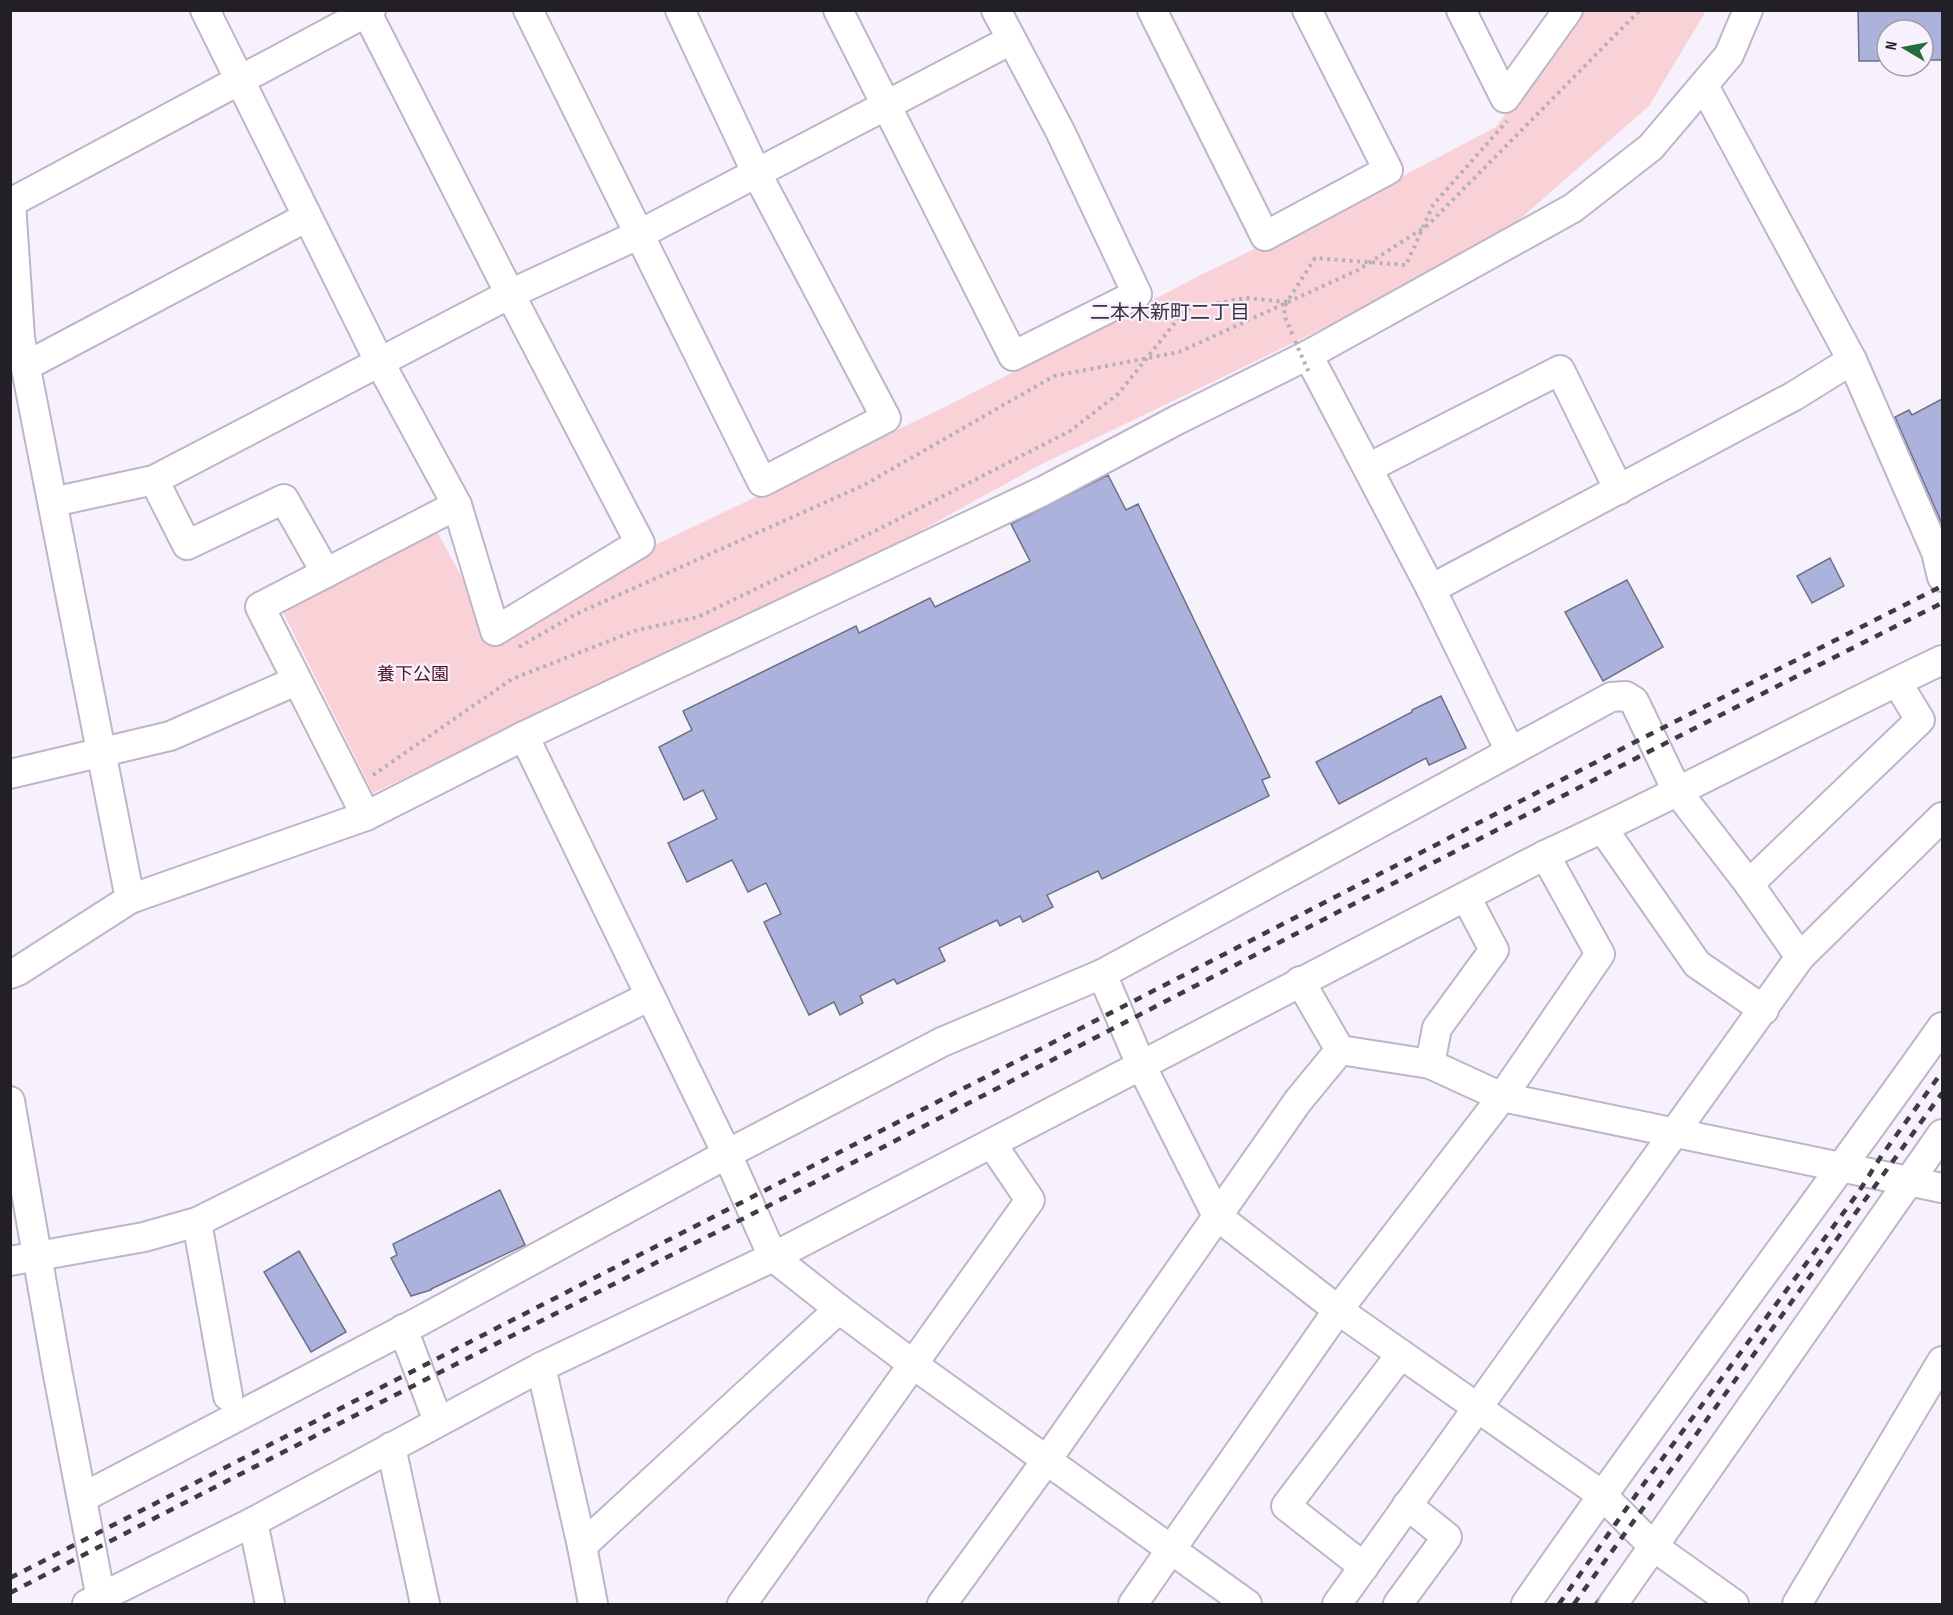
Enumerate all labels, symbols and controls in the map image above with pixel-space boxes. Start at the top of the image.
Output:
north arrow [1875,18,1935,78]
text: N [1882,40,1902,52]
district label: 二本木新町二丁目 [1090,301,1250,325]
park label: 養下公園 [377,664,449,685]

